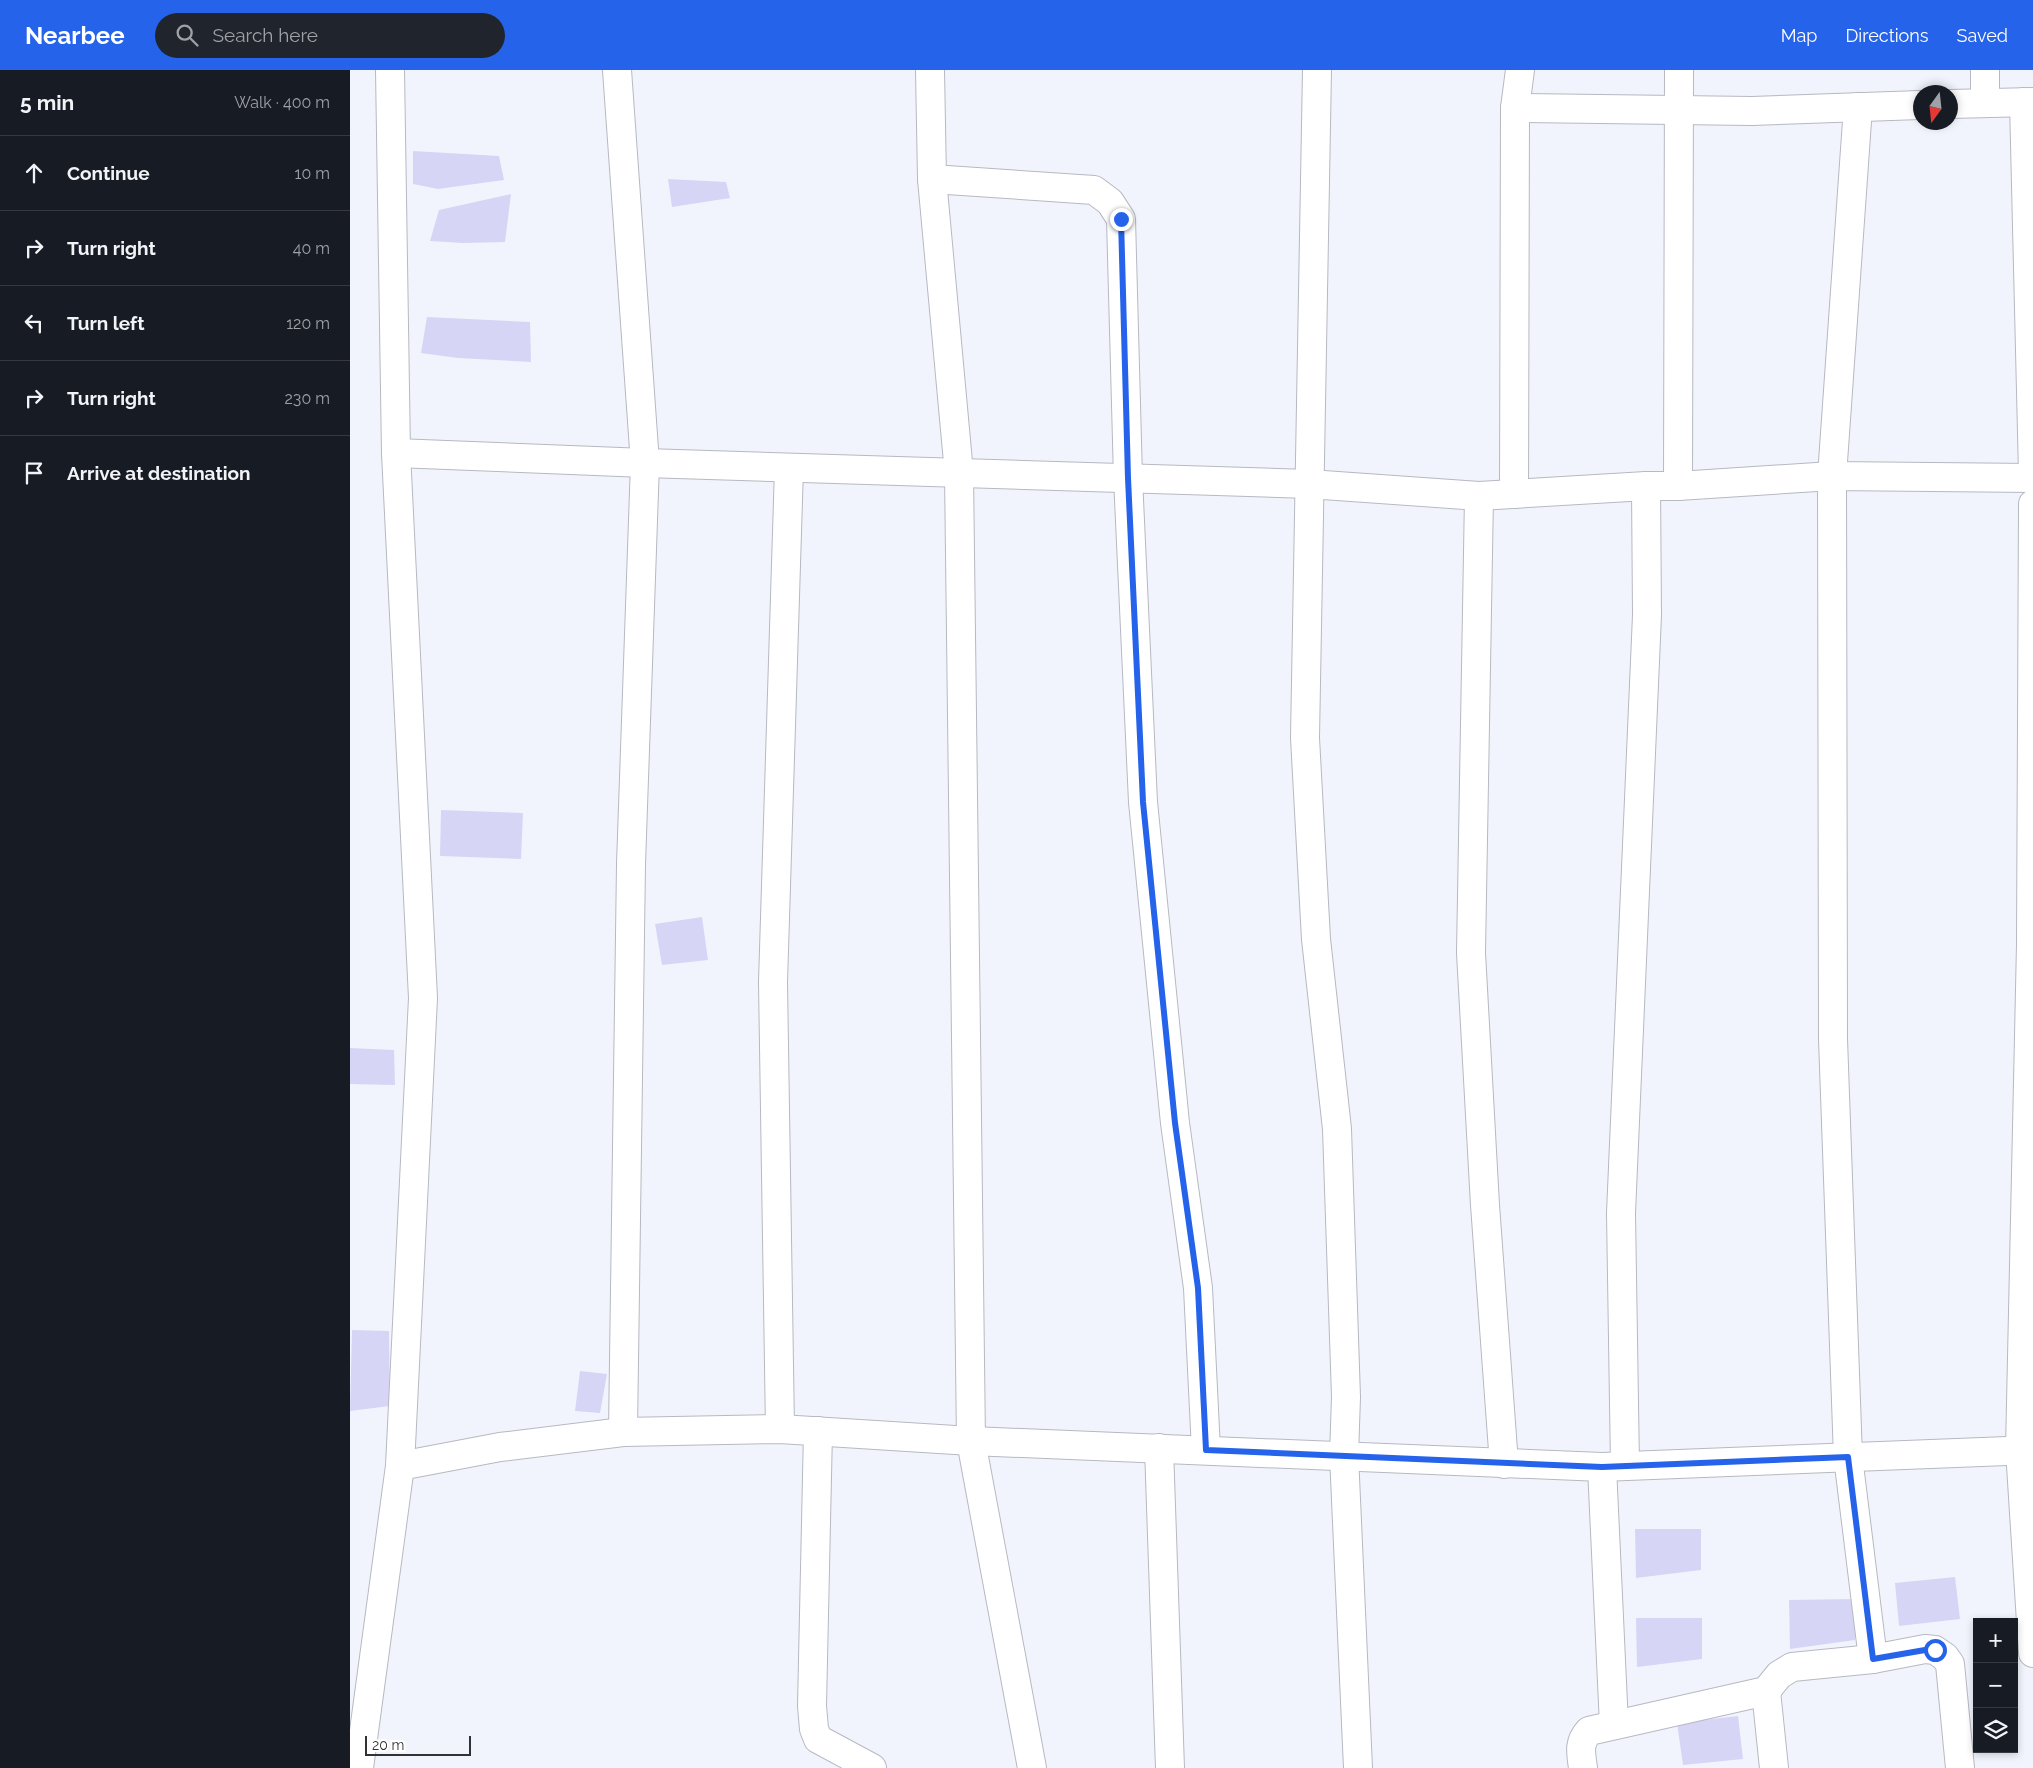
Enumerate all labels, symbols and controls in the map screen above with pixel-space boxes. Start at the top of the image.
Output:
search box [155,13,505,58]
text: Nearbee [25,21,125,50]
icon: search [173,21,201,49]
text: Search here [213,24,318,46]
text: Map [1781,25,1817,46]
text: Directions [1845,25,1929,46]
text: Saved [1957,25,2008,46]
north arrow [1913,85,1958,130]
text: 5 min [20,90,74,115]
text: Walk · 400 m [234,93,330,112]
icon: ahead [20,159,48,187]
text: Continue [67,162,150,184]
text: 10 m [295,164,330,183]
route end [1110,208,1133,231]
icon: right [20,234,48,262]
text: Turn right [67,237,156,259]
text: 40 m [293,239,330,258]
icon: left [20,309,48,337]
text: Turn left [67,312,144,334]
text: 120 m [286,314,330,333]
icon: right [20,384,48,412]
text: Turn right [67,387,156,409]
text: 230 m [285,389,330,408]
icon: arrive [20,459,48,487]
text: Arrive at destination [67,462,251,484]
map controls [1973,1618,2018,1753]
button: + [1973,1618,2018,1663]
route start [1924,1639,1947,1662]
button: − [1973,1663,2018,1708]
button: layers [1973,1708,2018,1753]
scale bar [365,1733,471,1756]
text: 20 m [372,1737,404,1753]

